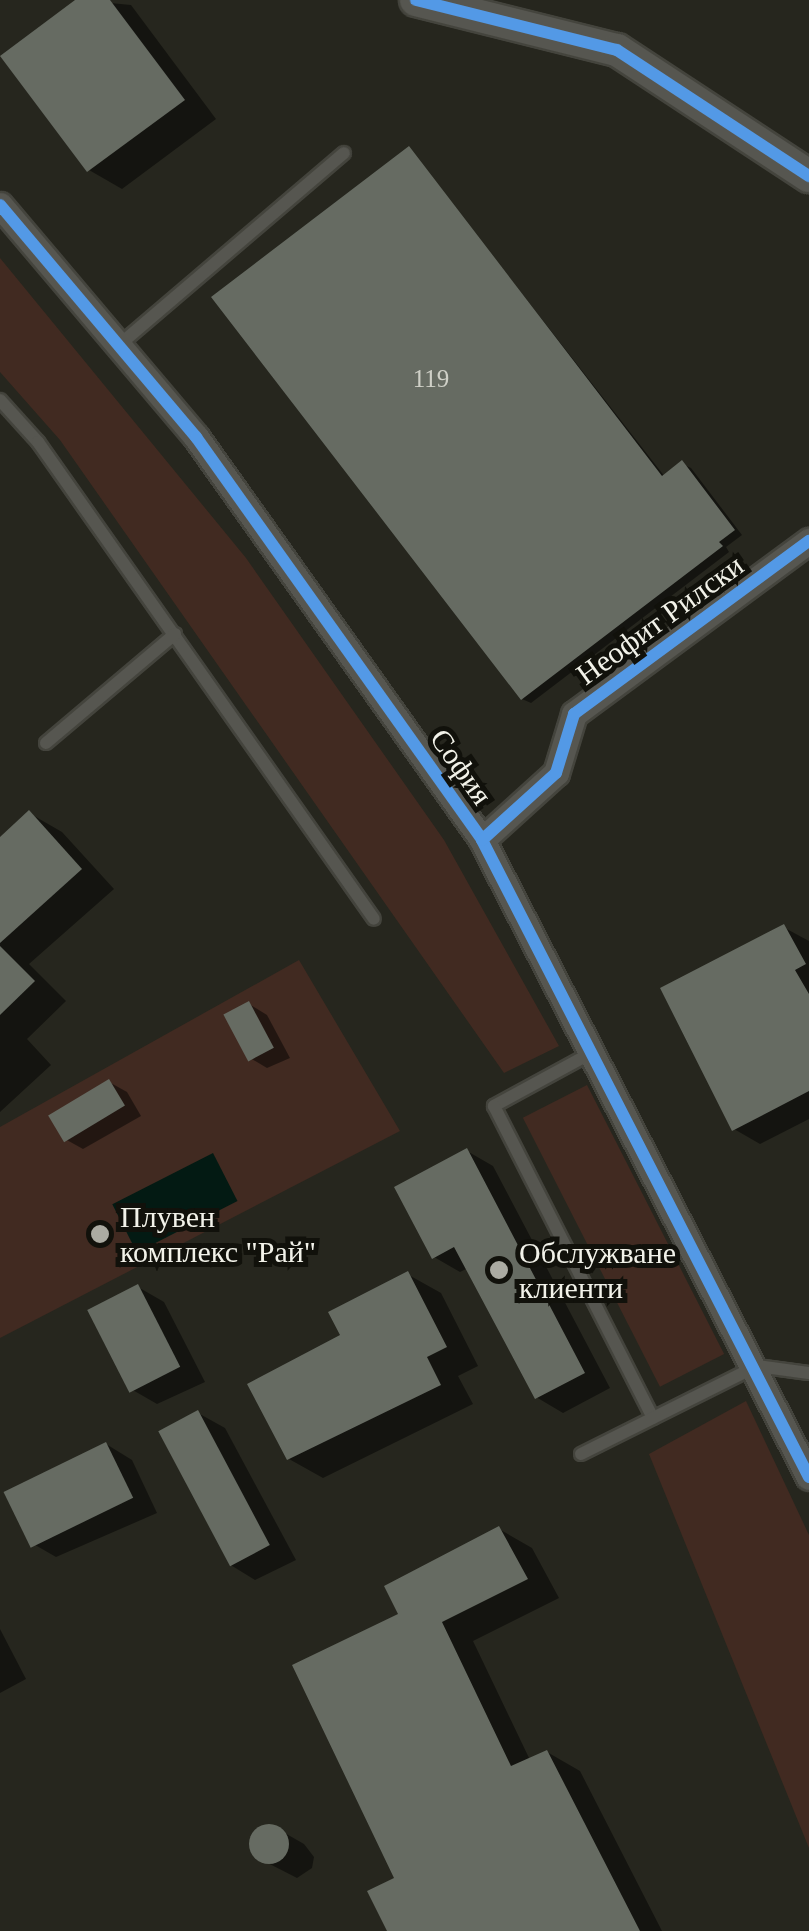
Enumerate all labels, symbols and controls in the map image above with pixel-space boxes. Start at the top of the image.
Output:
house number: 119 [413,364,449,394]
street label: Неофит Рилски [569,547,751,693]
street label: София [422,722,500,812]
place label: Плувен комплекс "Рай" [120,1199,316,1270]
marker: Плувен комплекс "Рай" [89,1223,111,1245]
place label: Обслужване клиенти [519,1235,676,1306]
marker: Обслужване клиенти [488,1259,510,1281]

